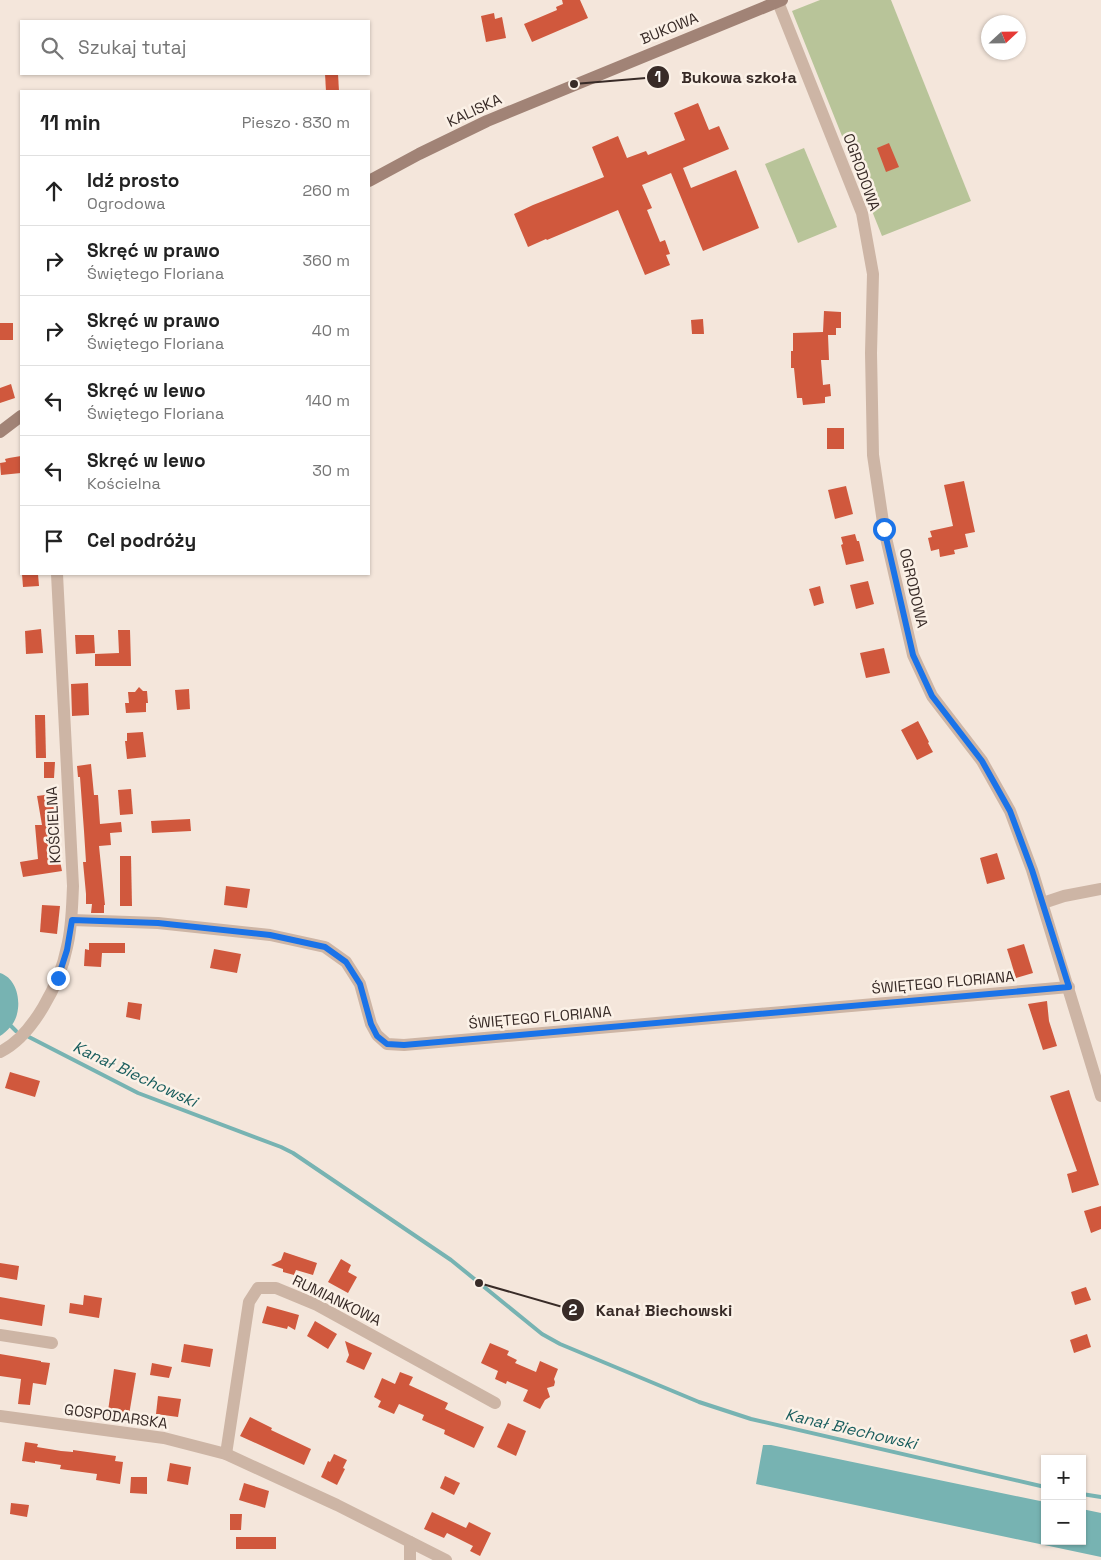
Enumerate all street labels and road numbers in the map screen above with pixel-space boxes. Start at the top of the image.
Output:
street label: BUKOWA [637,8,701,48]
street label: KALISKA [444,89,505,131]
street label: OGRODOWA [839,131,885,214]
street label: OGRODOWA [896,546,933,630]
street label: KOŚCIELNA [41,785,65,864]
street label: ŚWIĘTEGO FLORIANA [871,966,1016,998]
street label: ŚWIĘTEGO FLORIANA [468,1001,613,1033]
street label: RUMIANKOWA [290,1270,385,1330]
street label: GOSPODARSKA [63,1399,170,1433]

